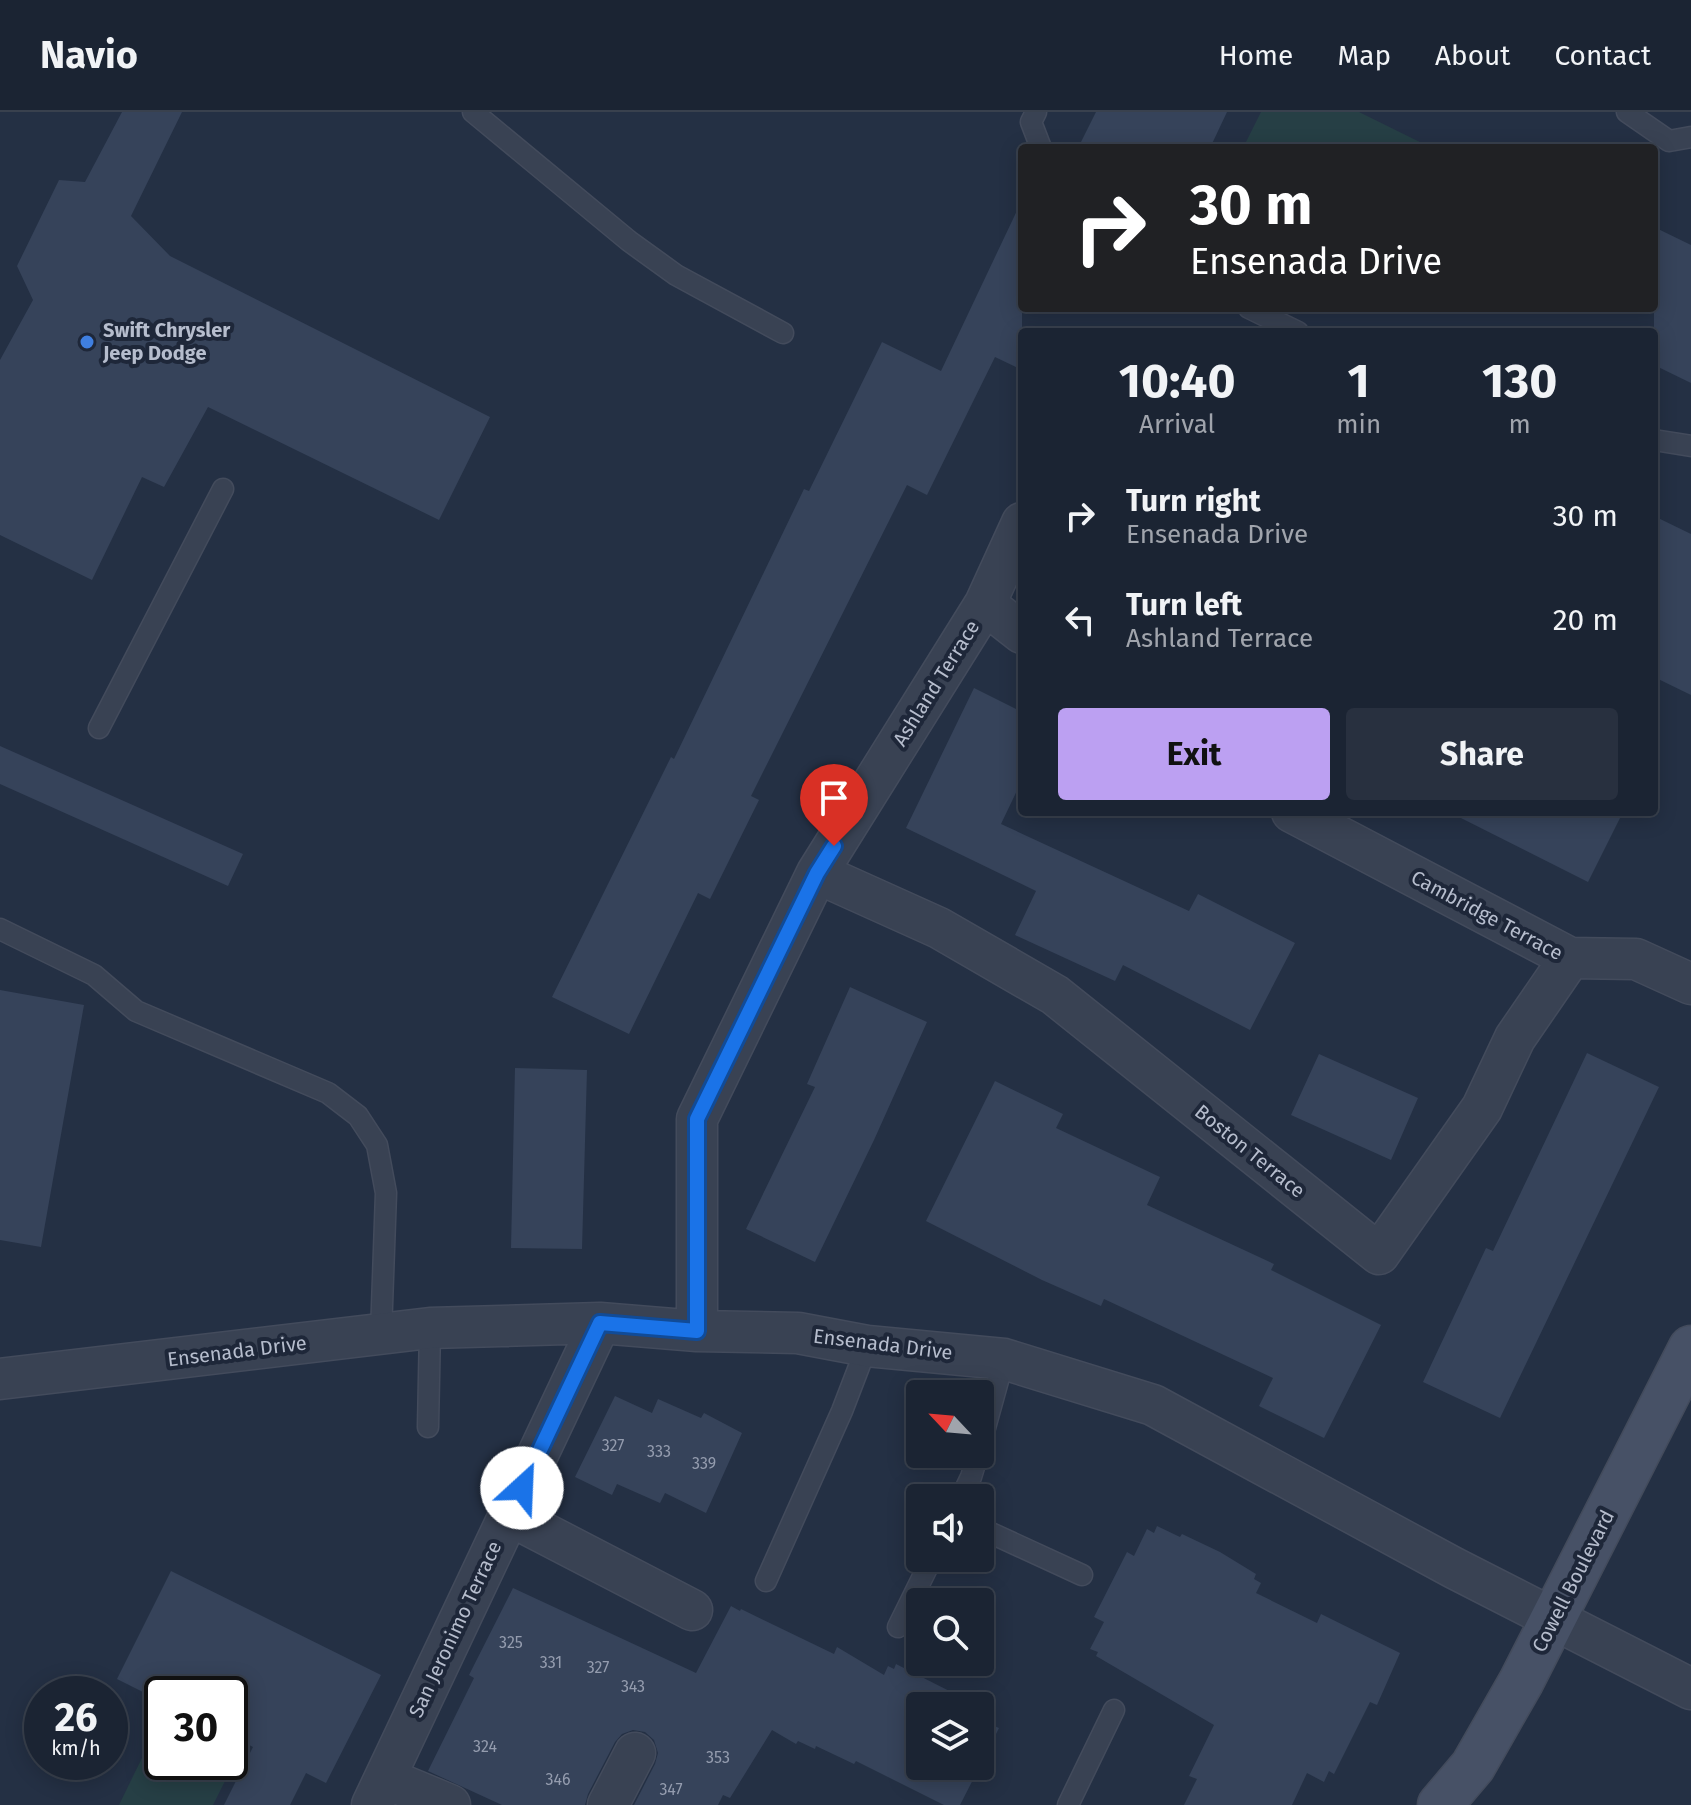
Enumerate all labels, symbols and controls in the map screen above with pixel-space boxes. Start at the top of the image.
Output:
text: Navio [40,32,138,78]
text: Home [1219,39,1293,72]
text: Map [1337,39,1391,72]
text: About [1435,39,1510,72]
text: Contact [1554,39,1651,72]
text: 30 m [1190,172,1312,239]
icon: right [1058,176,1162,280]
text: Ensenada Drive [1190,240,1442,284]
place label: Swift Chrysler Jeep Dodge [102,318,231,365]
marker: Swift Chrysler Jeep Dodge [78,333,96,351]
text: 10:40 [1119,352,1236,410]
text: 1 [1348,352,1370,410]
text: 130 [1482,352,1557,410]
text: Arrival [1139,409,1215,440]
text: min [1336,409,1381,440]
text: m [1508,409,1531,440]
text: Turn right [1126,483,1261,519]
icon: right [1058,494,1102,538]
text: 30 m [1553,498,1618,534]
text: Ensenada Drive [1126,519,1308,550]
text: Turn left [1126,587,1242,623]
icon: left [1058,598,1102,642]
text: 20 m [1553,602,1618,638]
street label: Ashland Terrace [888,616,984,750]
text: Ashland Terrace [1126,623,1313,654]
button: Exit [1058,708,1330,800]
button: Share [1346,708,1618,800]
pin [800,764,868,846]
icon: arrive [812,776,856,820]
street label: Cambridge Terrace [1407,865,1567,965]
street label: Boston Terrace [1190,1099,1310,1203]
street label: Ensenada Drive [812,1324,954,1364]
street label: Ensenada Drive [166,1331,308,1371]
north arrow [906,1380,994,1468]
map controls [906,1380,994,1780]
house number: 327 [602,1436,624,1455]
house number: 333 [647,1442,671,1461]
position arrow [480,1446,564,1530]
house number: 339 [692,1454,716,1473]
button: sound [906,1484,994,1572]
street label: Cowell Boulevard [1527,1506,1619,1656]
street label: San Jeronimo Terrace [404,1537,506,1721]
button: search [906,1588,994,1676]
house number: 325 [499,1633,523,1652]
house number: 331 [540,1653,562,1672]
house number: 327 [587,1658,609,1677]
speed limit sign: 30 [144,1676,248,1780]
house number: 343 [621,1677,645,1696]
button: layers [906,1692,994,1780]
text: 26 [54,1694,98,1742]
text: km/h [51,1736,101,1760]
house number: 324 [473,1737,497,1756]
house number: 353 [706,1748,730,1767]
house number: 346 [546,1770,570,1789]
house number: 347 [659,1780,683,1799]

